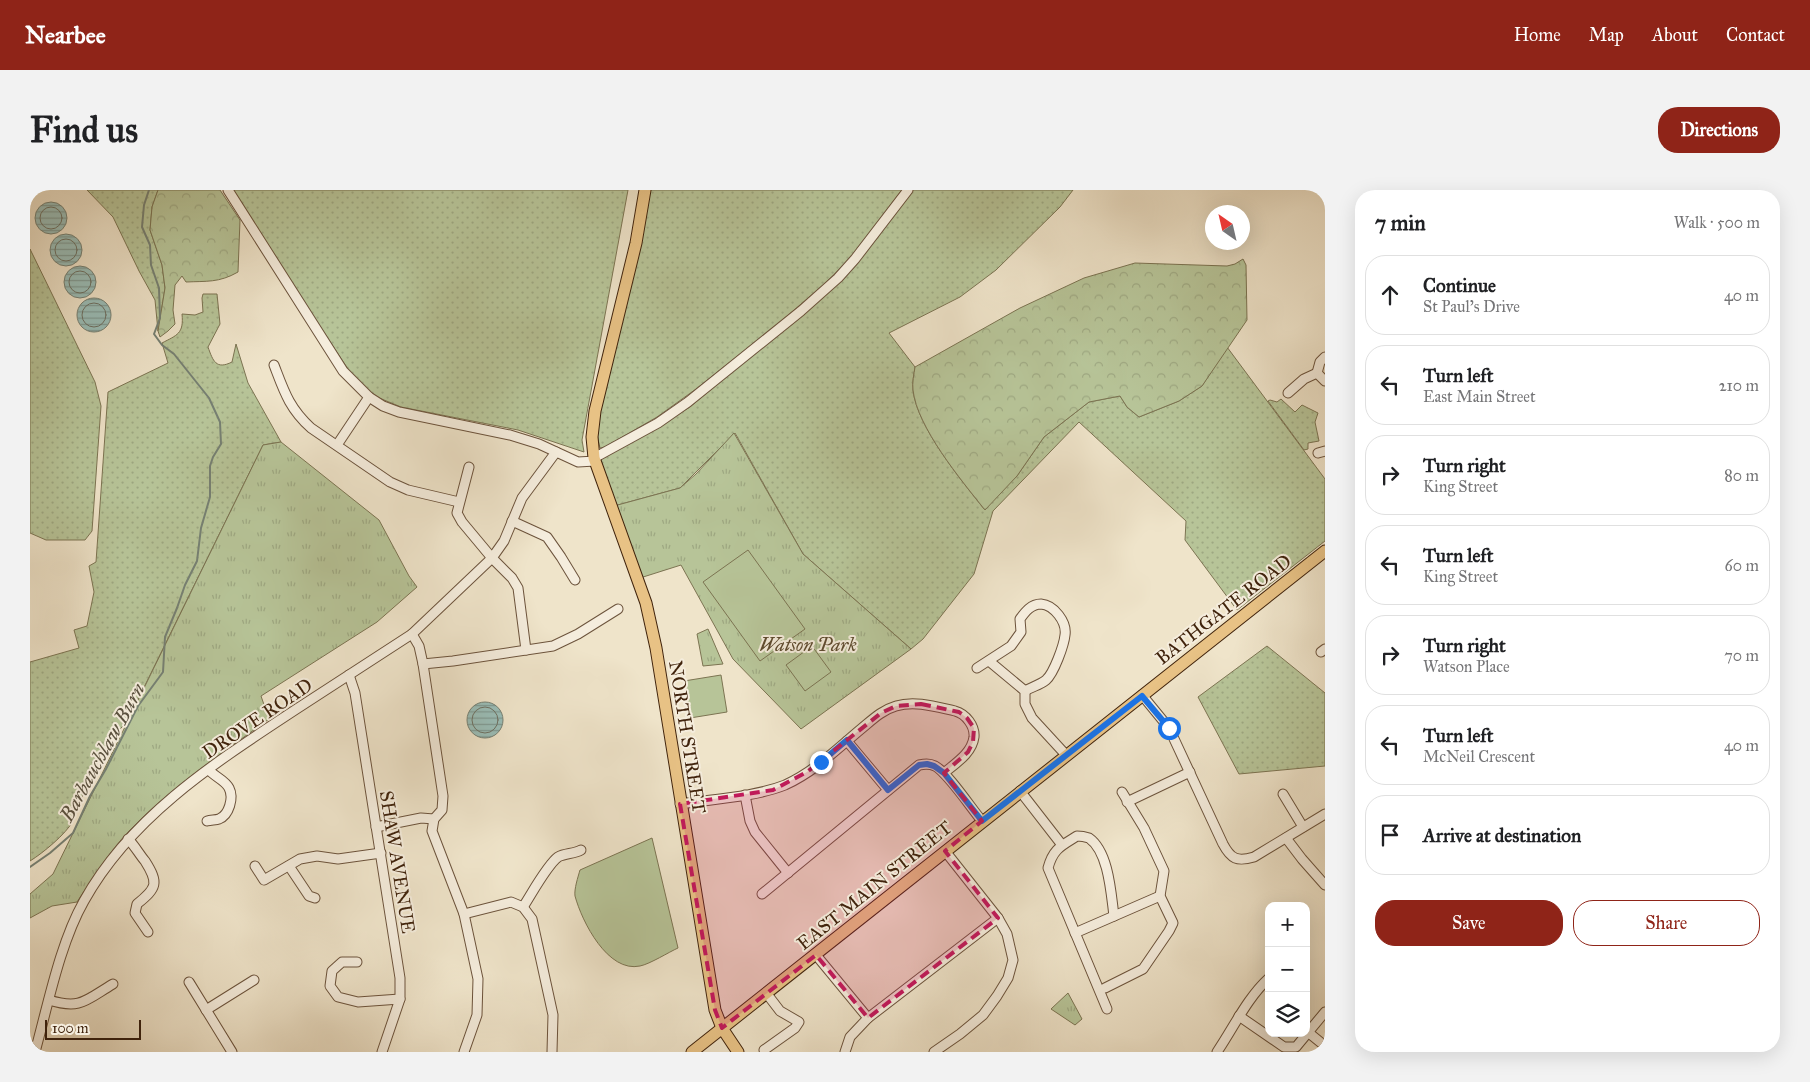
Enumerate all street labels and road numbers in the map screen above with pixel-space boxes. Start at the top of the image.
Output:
street label: BATHGATE ROAD [1151,549,1296,670]
street label: NORTH STREET [664,659,711,815]
street label: DROVE ROAD [198,673,317,764]
street label: SHAW AVENUE [375,789,420,935]
street label: EAST MAIN STREET [792,816,956,955]

